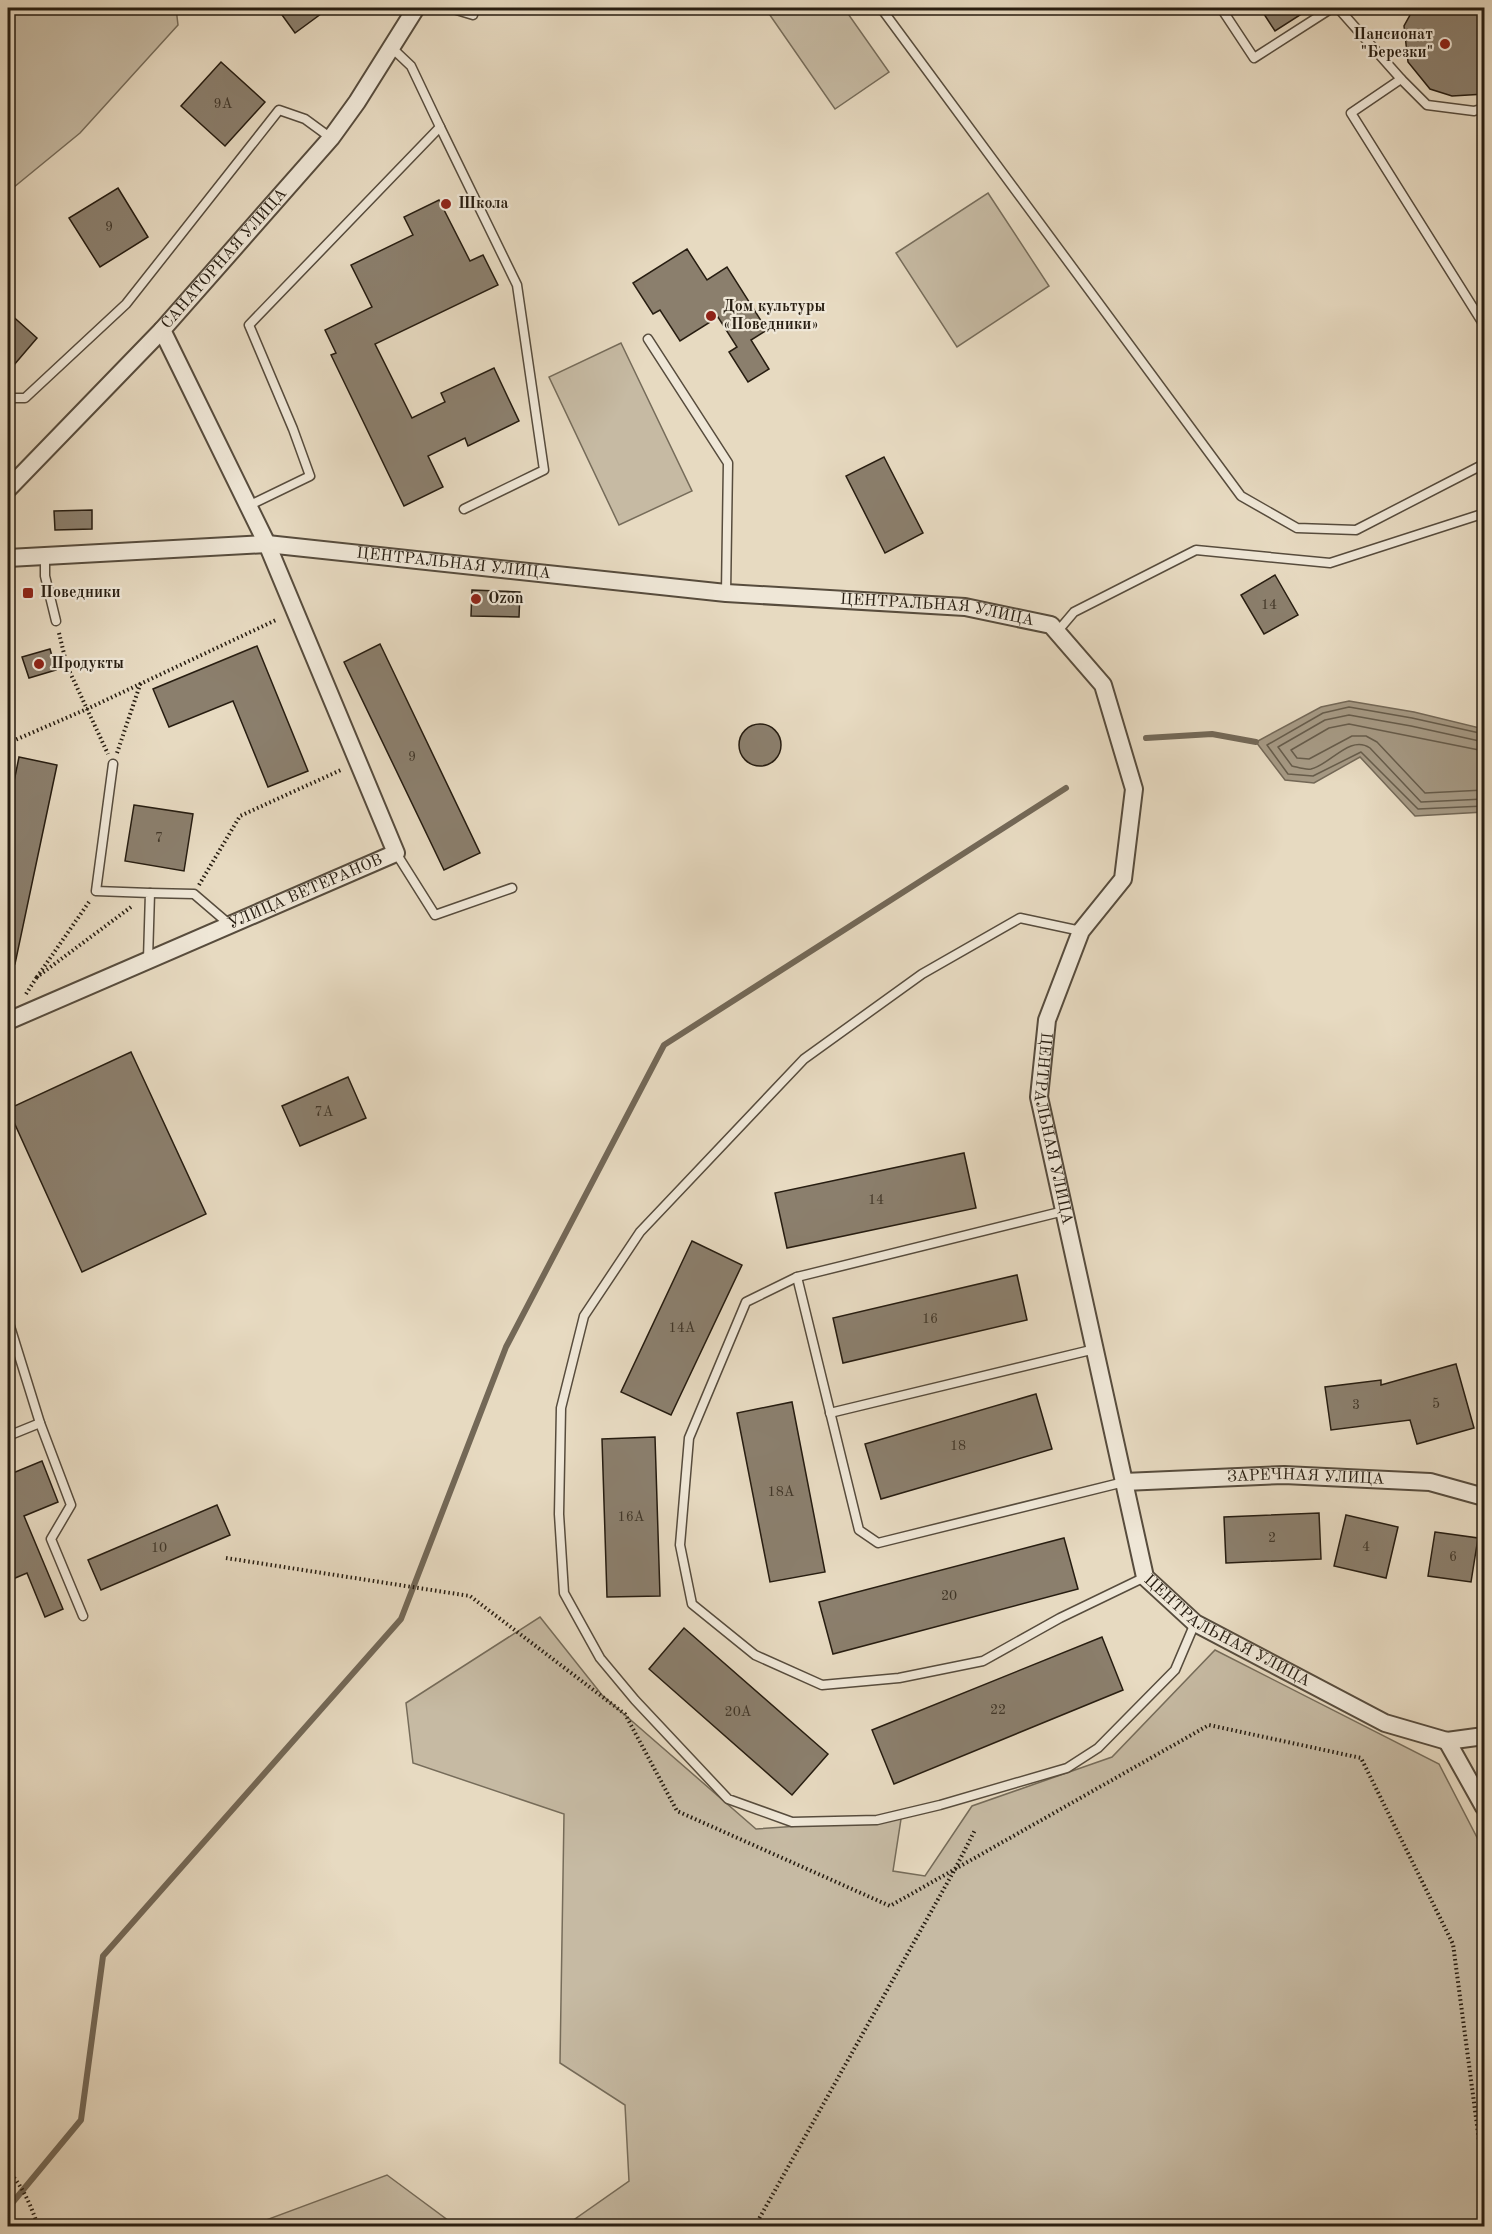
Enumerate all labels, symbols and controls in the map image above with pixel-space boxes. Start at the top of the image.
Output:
place label: Пансионат "Березки" [1353,27,1433,61]
marker: Пансионат "Березки" [1438,37,1452,51]
house number: 9А [214,97,233,111]
street label: САНАТОРНАЯ УЛИЦА [159,186,290,332]
place label: Школа [458,196,509,212]
marker: Школа [439,197,453,211]
house number: 9 [105,220,113,234]
place label: Дом культуры «Поведники» [723,299,826,333]
marker: Дом культуры «Поведники» [704,309,718,323]
street label: ЦЕНТРАЛЬНАЯ УЛИЦА [356,546,552,582]
place label: Поведники [40,585,121,601]
marker: Поведники [21,586,35,600]
place label: Ozon [488,591,524,607]
marker: Ozon [469,592,483,606]
street label: ЦЕНТРАЛЬНАЯ УЛИЦА [840,592,1035,629]
house number: 14 [1261,598,1277,612]
place label: Продукты [51,656,124,672]
marker: Продукты [32,657,46,671]
house number: 9 [408,750,416,764]
house number: 7 [155,831,163,845]
street label: УЛИЦА ВЕТЕРАНОВ [226,852,385,933]
street label: ЦЕНТРАЛЬНАЯ УЛИЦА [1031,1031,1075,1226]
house number: 7А [315,1105,334,1119]
house number: 14 [868,1193,884,1207]
house number: 16 [922,1312,938,1326]
house number: 14А [669,1321,696,1335]
house number: 5 [1432,1397,1440,1411]
house number: 3 [1352,1398,1360,1412]
house number: 18 [950,1439,966,1453]
street label: ЗАРЕЧНАЯ УЛИЦА [1227,1467,1385,1488]
house number: 18А [768,1485,795,1499]
house number: 16А [618,1510,645,1524]
house number: 2 [1268,1531,1276,1545]
house number: 4 [1362,1540,1370,1554]
house number: 10 [151,1541,167,1555]
house number: 6 [1449,1550,1457,1564]
street label: ЦЕНТРАЛЬНАЯ УЛИЦА [1141,1572,1313,1690]
house number: 20 [941,1589,957,1603]
house number: 22 [990,1703,1006,1717]
house number: 20А [725,1705,752,1719]

